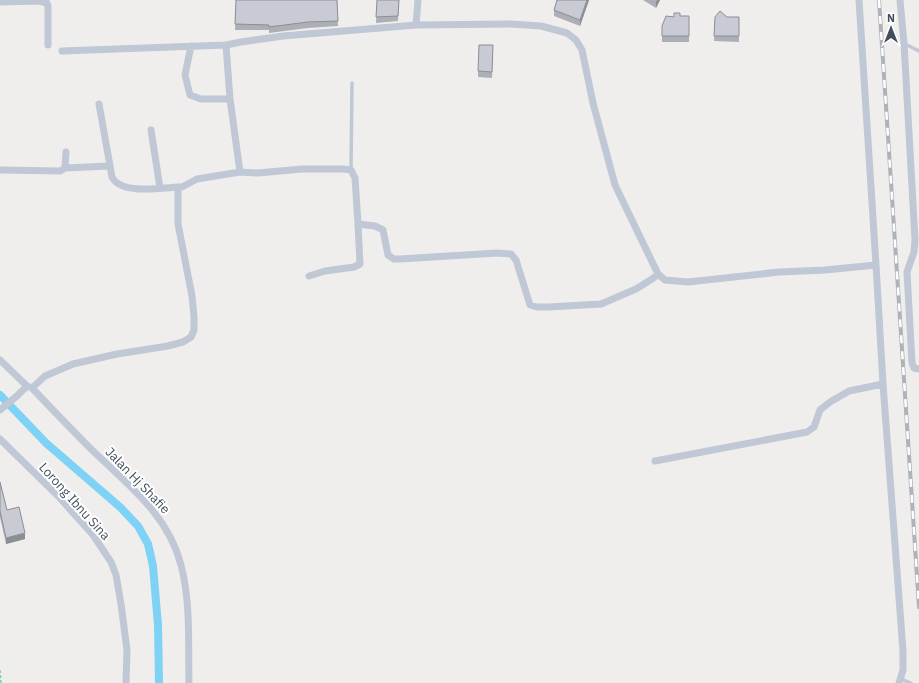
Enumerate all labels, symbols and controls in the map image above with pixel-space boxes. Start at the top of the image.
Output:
north arrow [871,8,911,48]
text: N [887,11,895,25]
street label: Jalan Hj Shafie [102,443,174,517]
street label: Lorong Ibnu Sina [35,459,114,544]

